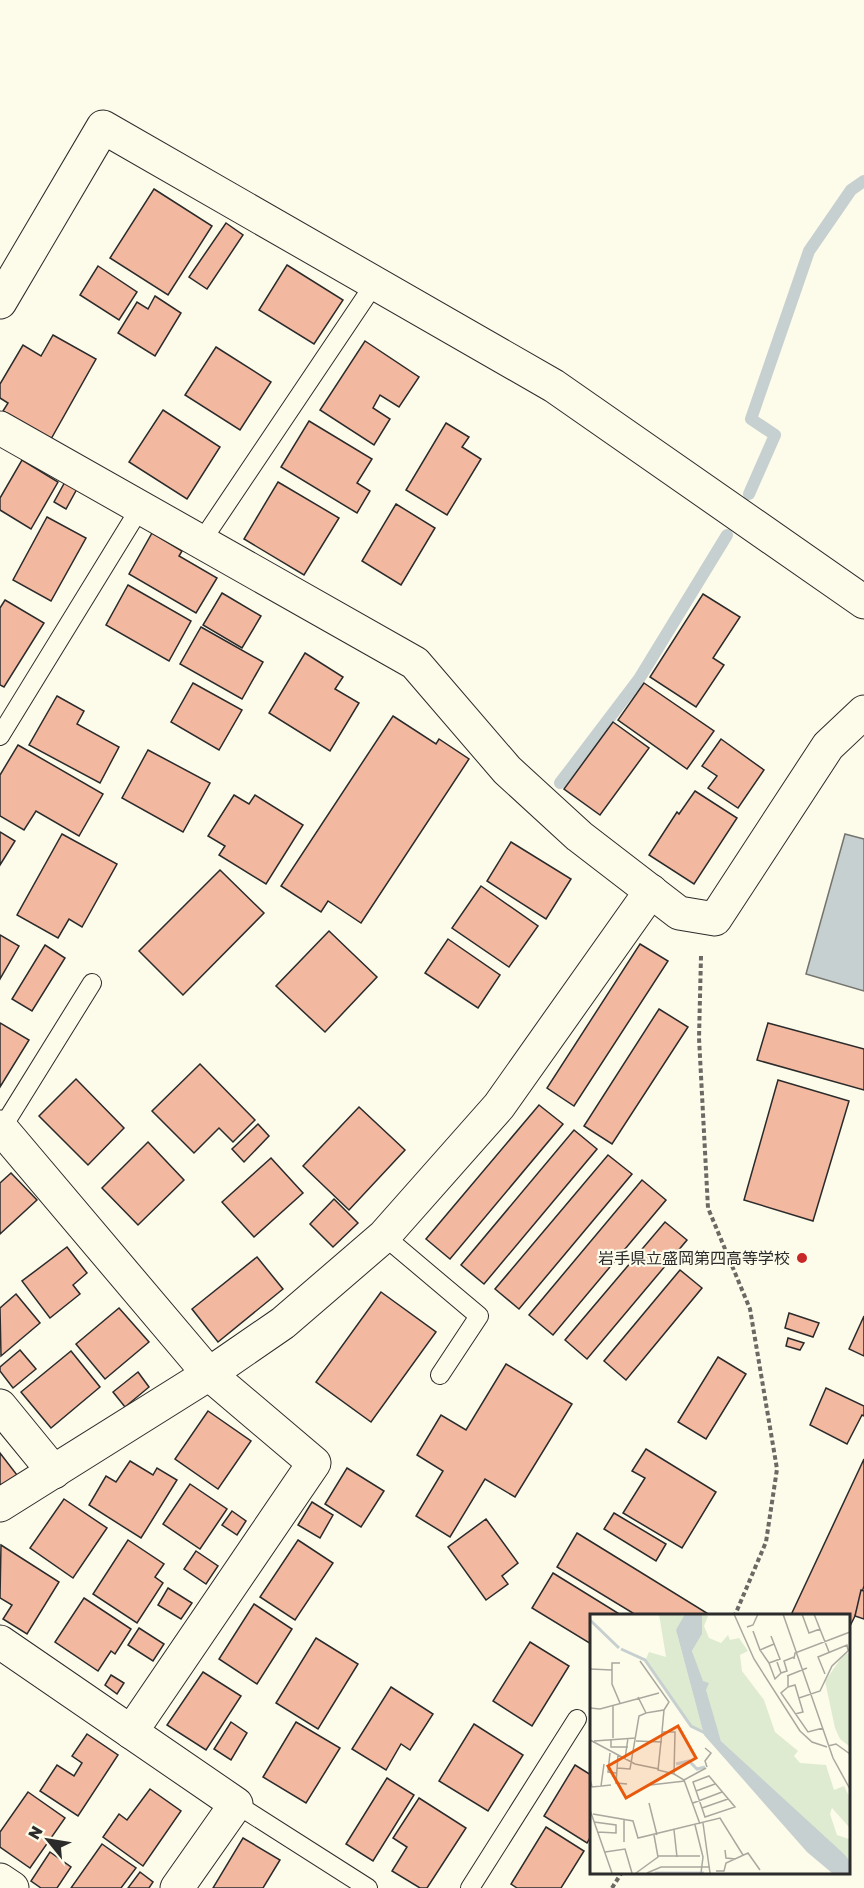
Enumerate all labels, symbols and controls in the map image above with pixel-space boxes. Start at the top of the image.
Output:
place label: 岩手県立盛岡第四高等学校 [598,1248,790,1268]
marker: 岩手県立盛岡第四高等学校 [795,1251,809,1265]
inset map [590,1614,849,1873]
north arrow [18,1810,78,1870]
text: N [23,1822,47,1843]

